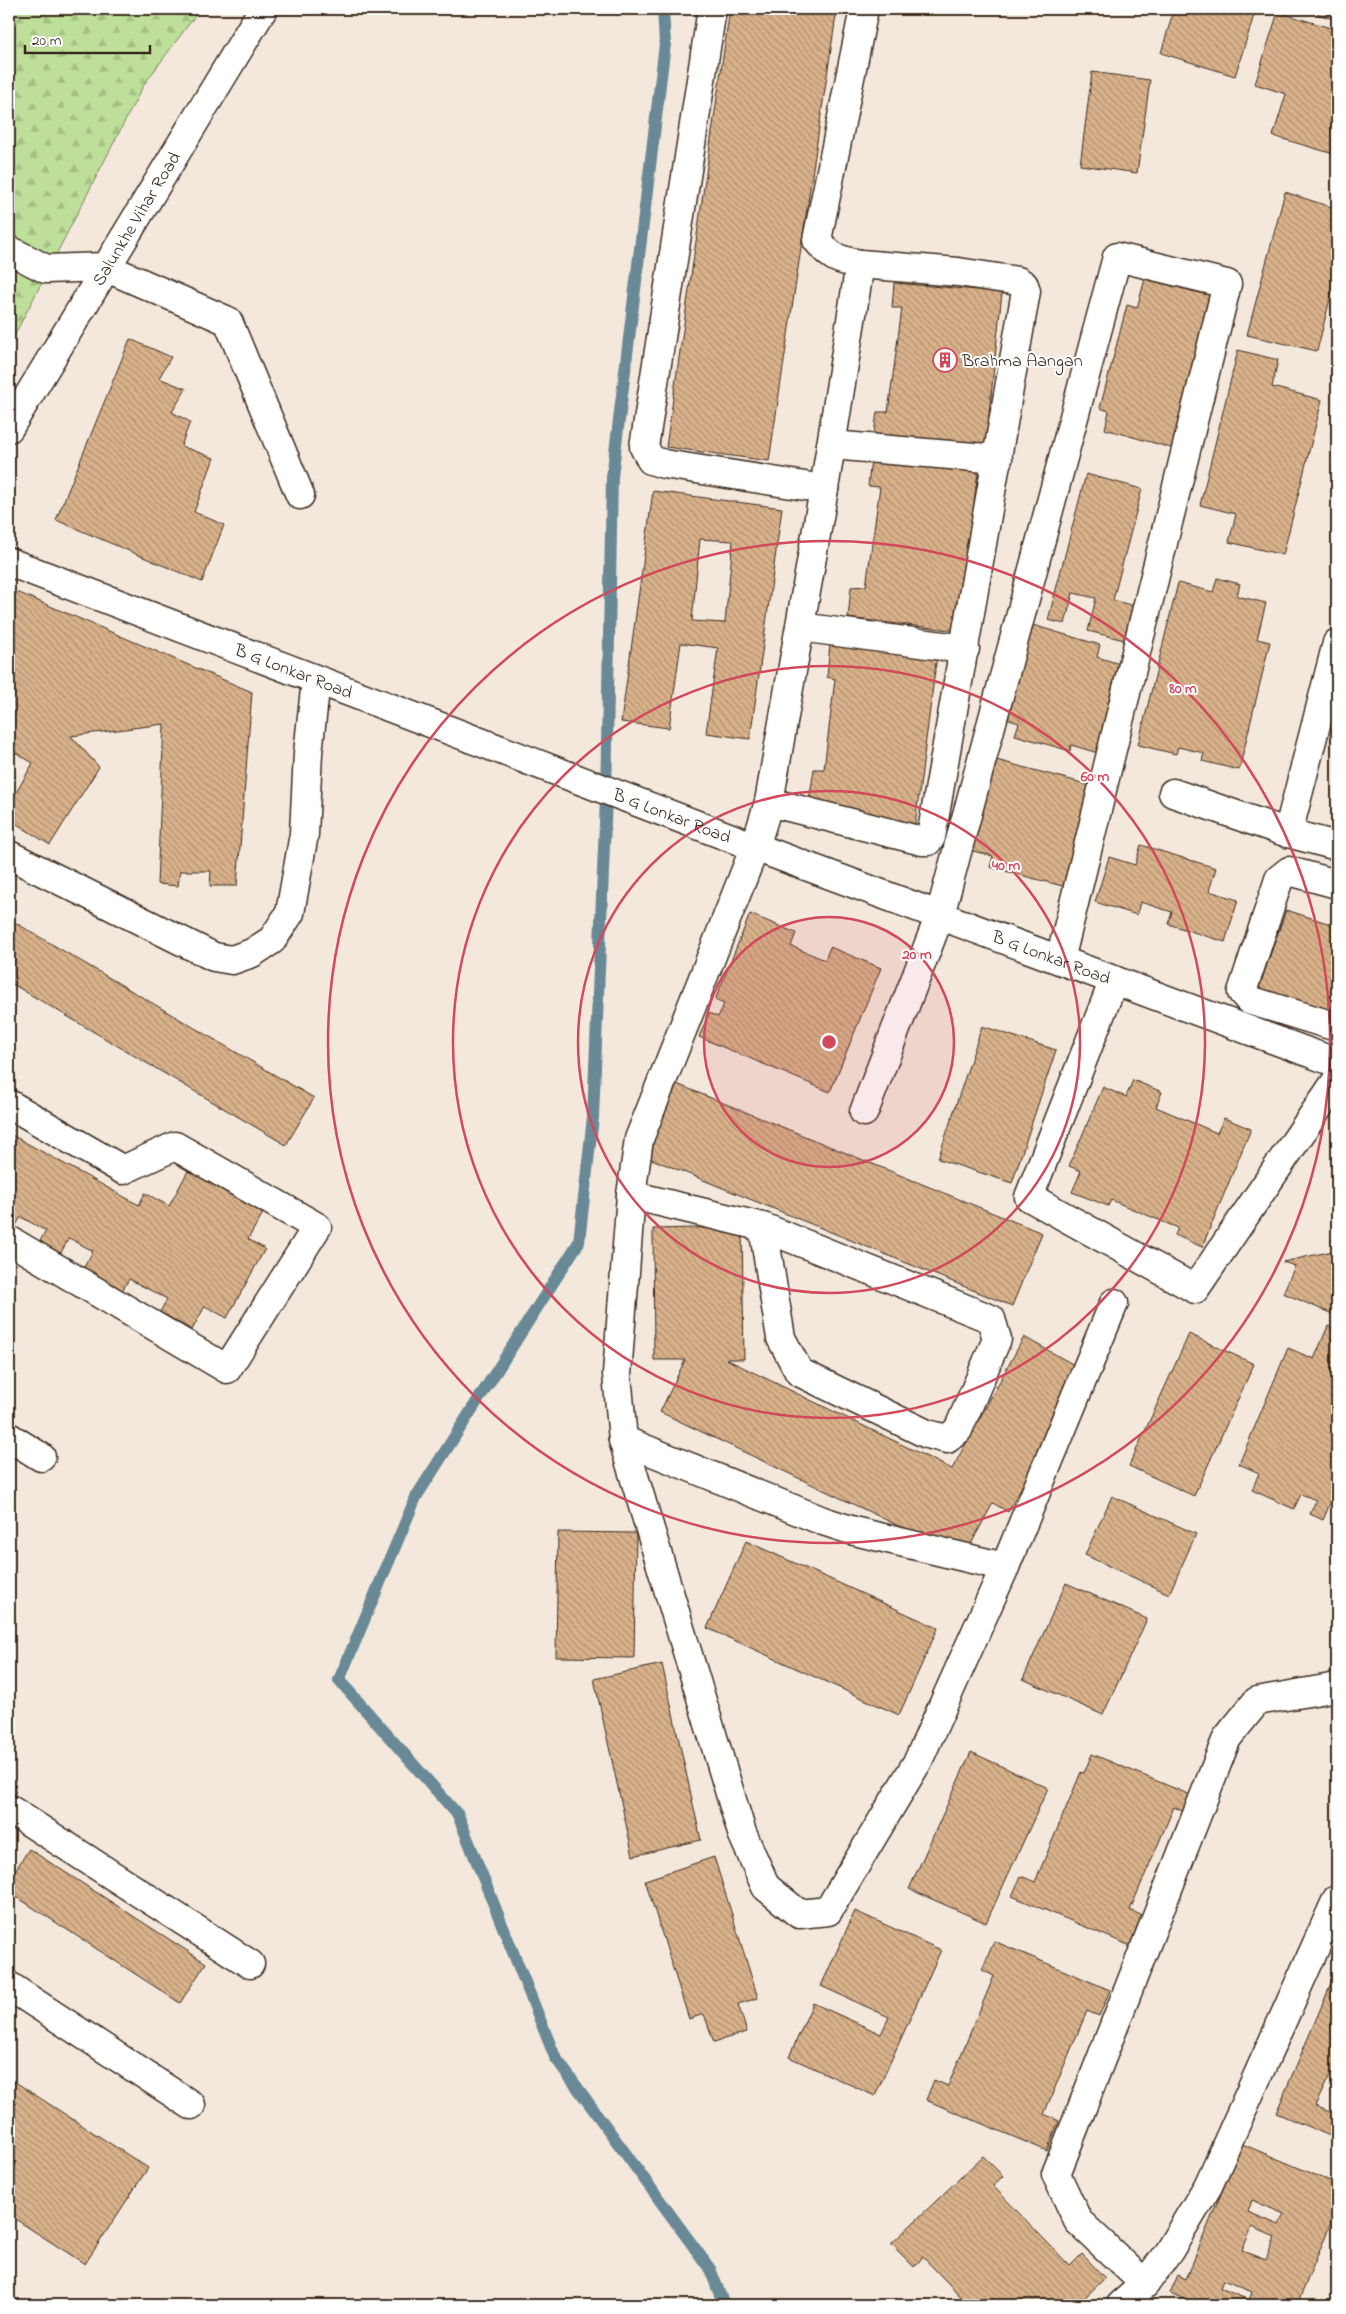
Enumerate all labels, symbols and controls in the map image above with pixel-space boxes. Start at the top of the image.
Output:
scale bar [25,22,150,54]
text: 20 m [32,30,62,52]
street label: Salunkhe Vihar Road [87,147,188,292]
building icon: Brahma Aangan [932,347,958,373]
place label: Brahma Aangan [961,349,1083,376]
street label: B G Lonkar Road [230,638,356,707]
text: 80 m [1168,678,1197,700]
text: 60 m [1080,766,1110,788]
street label: B G Lonkar Road [608,783,734,852]
text: 40 m [991,855,1020,877]
street label: B G Lonkar Road [987,925,1114,993]
text: 20 m [901,944,932,966]
centre of rings [820,1033,838,1051]

